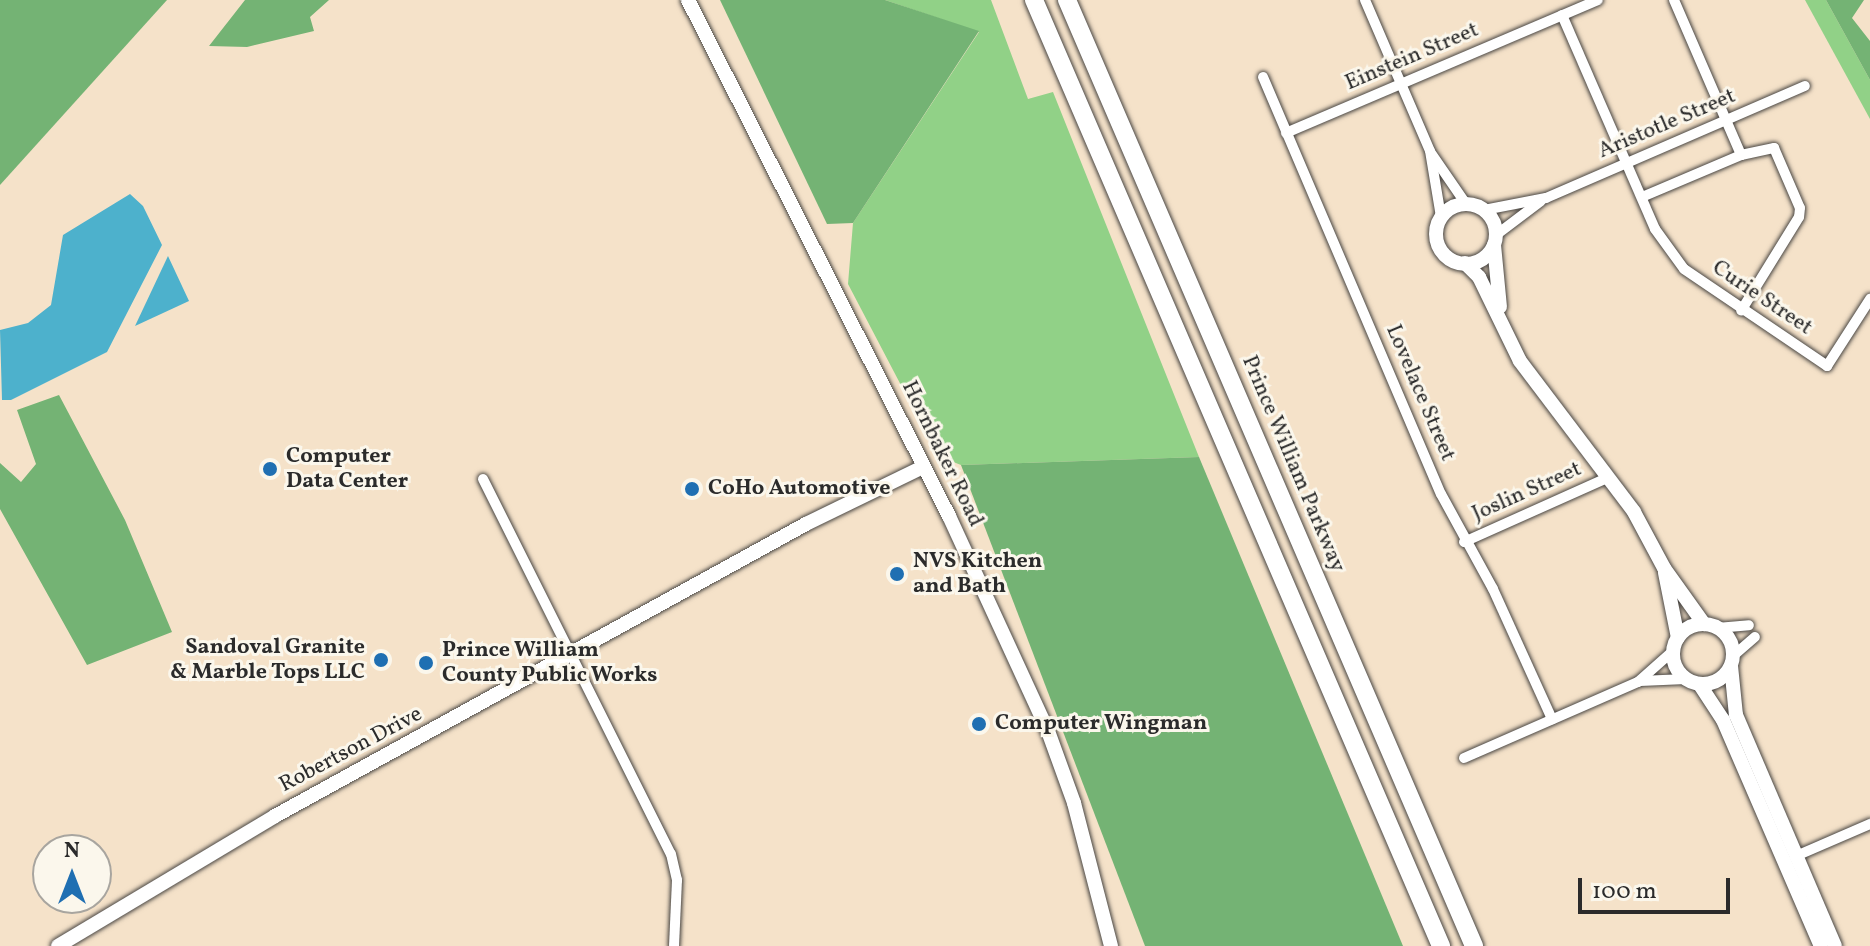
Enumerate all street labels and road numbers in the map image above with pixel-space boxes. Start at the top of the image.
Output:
street label: Einstein Street [1341,17,1483,97]
street label: Aristotle Street [1594,83,1740,165]
street label: Curie Street [1707,255,1817,341]
street label: Lovelace Street [1379,321,1461,465]
street label: Prince William Parkway [1235,352,1351,576]
street label: Hornbaker Road [895,377,989,531]
street label: Joslin Street [1468,456,1586,528]
street label: Robertson Drive [275,701,427,799]

